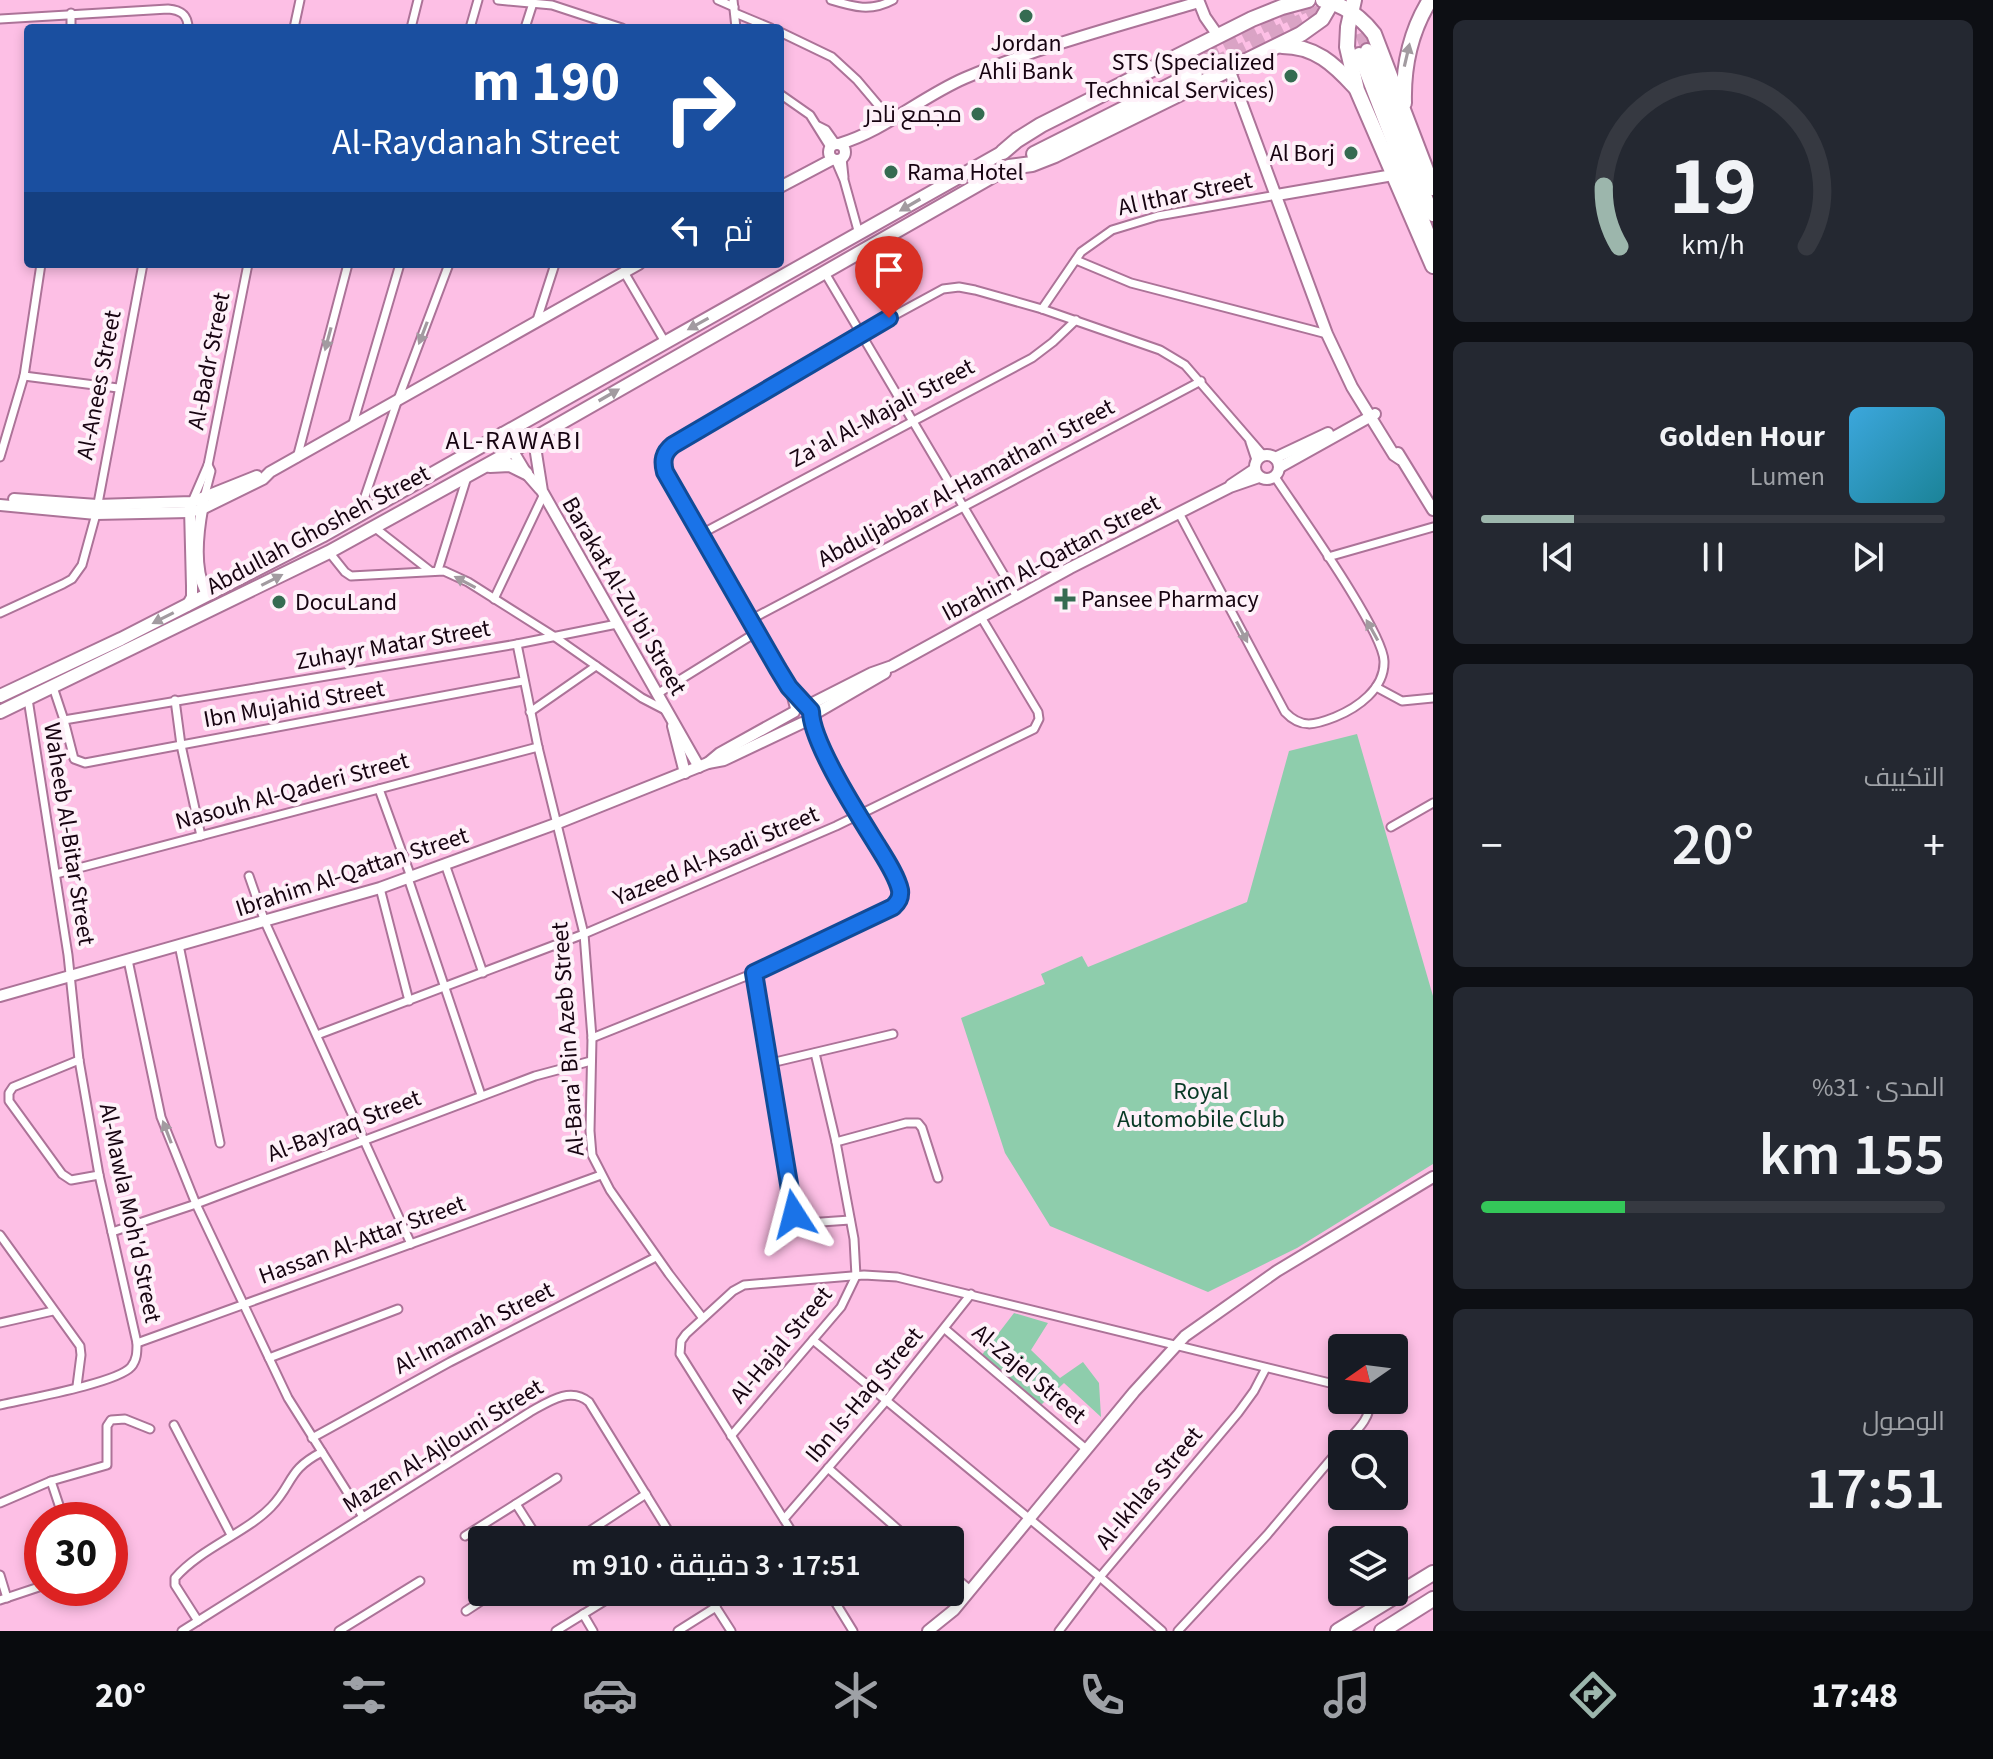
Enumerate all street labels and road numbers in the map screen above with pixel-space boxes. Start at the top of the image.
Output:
street label: Al Ithar Street [1114,163,1256,225]
street label: Al-Badr Street [179,289,239,433]
street label: Al-Anees Street [67,307,131,463]
street label: Za'al Al-Majali Street [783,349,981,477]
street label: Abduljabbar Al-Hamathani Street [811,390,1121,576]
street label: Abdullah Ghosheh Street [200,456,436,604]
street label: Ibrahim Al-Qattan Street [936,486,1166,630]
street label: Barakat Al-Zu'bi Street [553,490,695,702]
street label: Zuhayr Matar Street [293,611,493,679]
street label: Ibn Mujahid Street [201,671,387,737]
street label: Waheeb Al-Bitar Street [34,720,104,948]
street label: Nasouh Al-Qaderi Street [171,743,413,839]
street label: Yazeed Al-Asadi Street [607,797,824,916]
street label: Ibrahim Al-Qattan Street [231,818,473,926]
street label: Al-Bara' Bin Azeb Street [542,921,594,1157]
street label: Al-Bayraq Street [262,1081,426,1171]
street label: Al-Mawla Moh'd Street [90,1100,170,1326]
street label: Hassan Al-Attar Street [254,1186,470,1294]
street label: Al-Imamah Street [388,1273,560,1383]
street label: Al-Hajal Street [721,1279,841,1411]
street label: Al-Zajel Street [964,1316,1094,1432]
street label: Ibn Is-Haq Street [797,1320,931,1470]
street label: Mazen Al-Ajlouni Street [336,1370,550,1522]
street label: Al-Ikhlas Street [1087,1419,1211,1557]

